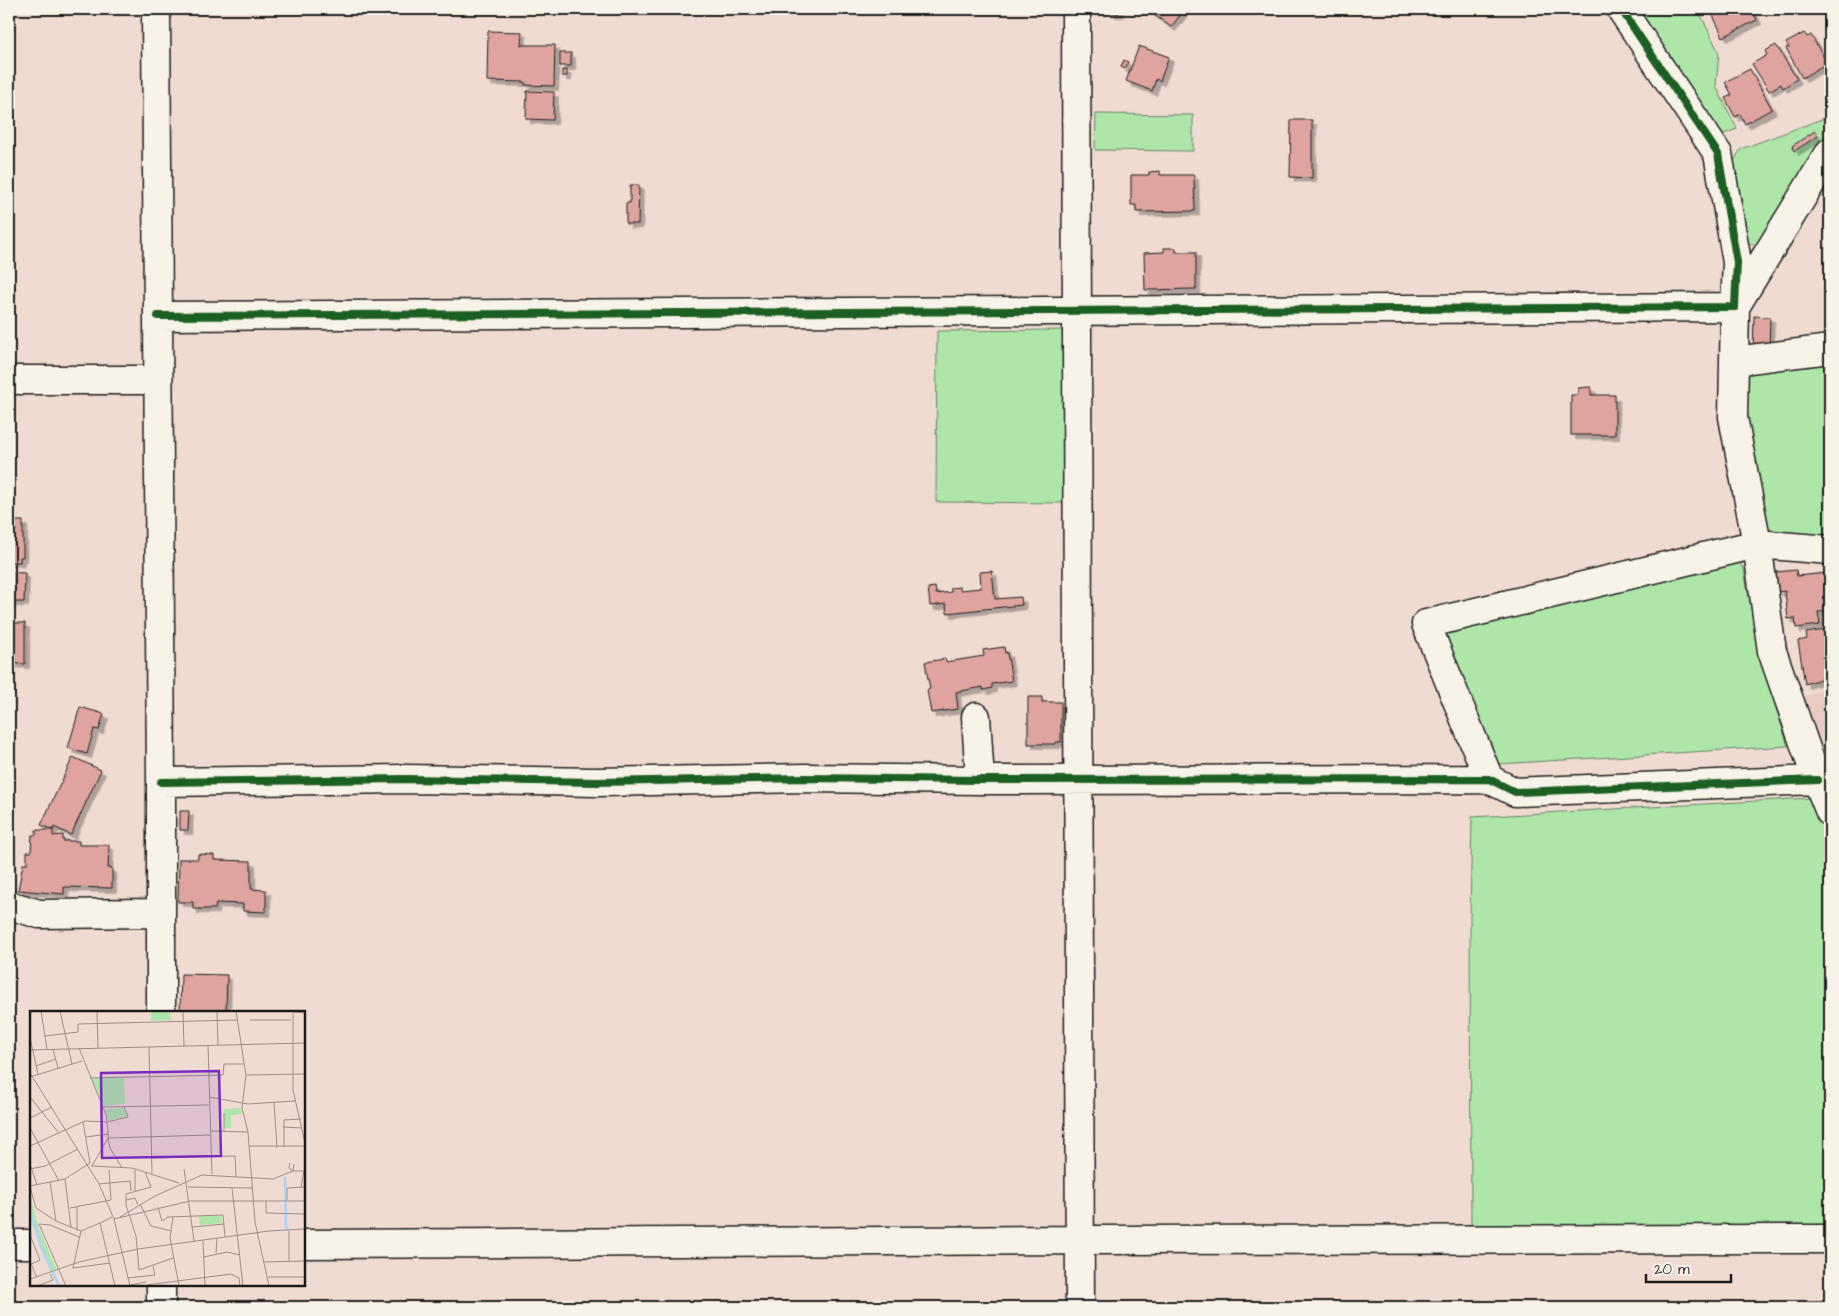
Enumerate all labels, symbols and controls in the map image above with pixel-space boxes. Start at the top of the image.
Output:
inset map [30,1011,305,1286]
scale bar [1646,1251,1732,1283]
text: 20 m [1654,1259,1690,1280]

